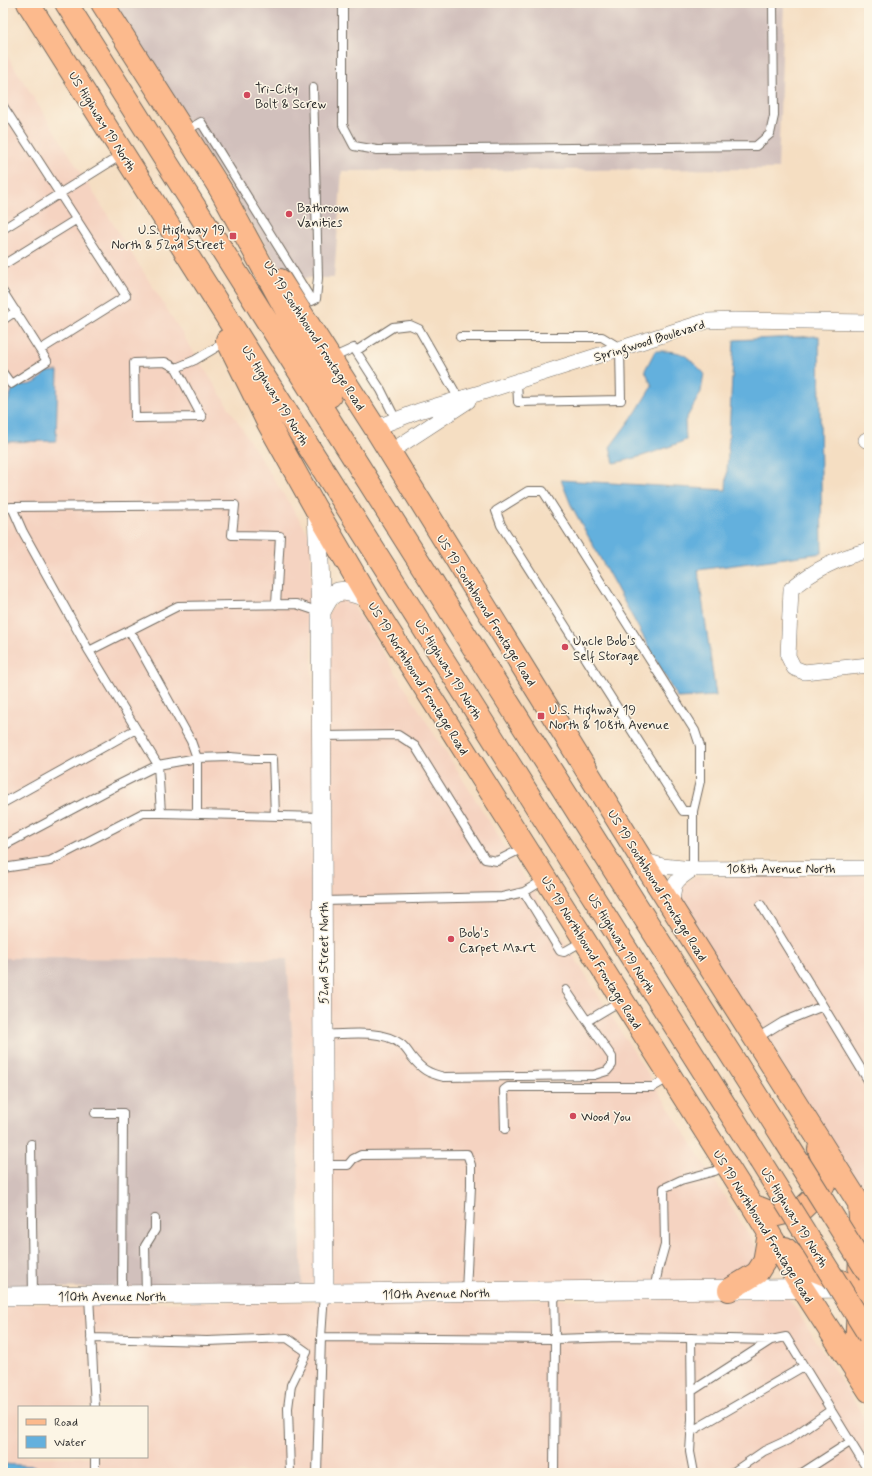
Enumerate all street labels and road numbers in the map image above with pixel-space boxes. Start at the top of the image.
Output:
street label: US Highway 19 North [63,68,140,176]
street label: US 19 Southbound Frontage Road [258,257,369,415]
street label: Springwood Boulevard [592,316,708,368]
street label: US Highway 19 North [236,342,313,450]
street label: US 19 Southbound Frontage Road [431,532,540,690]
street label: US 19 Northbound Frontage Road [363,599,472,759]
street label: US Highway 19 North [409,616,486,724]
street label: US 19 Southbound Frontage Road [602,807,711,965]
street label: 108th Avenue North [727,861,835,878]
street label: US 19 Northbound Frontage Road [536,873,645,1033]
street label: US Highway 19 North [582,890,659,998]
street label: 52nd Street North [316,902,333,1004]
street label: US 19 Northbound Frontage Road [708,1147,817,1307]
street label: US Highway 19 North [755,1164,832,1272]
street label: 110th Avenue North [382,1285,490,1304]
street label: 110th Avenue North [58,1289,166,1306]

